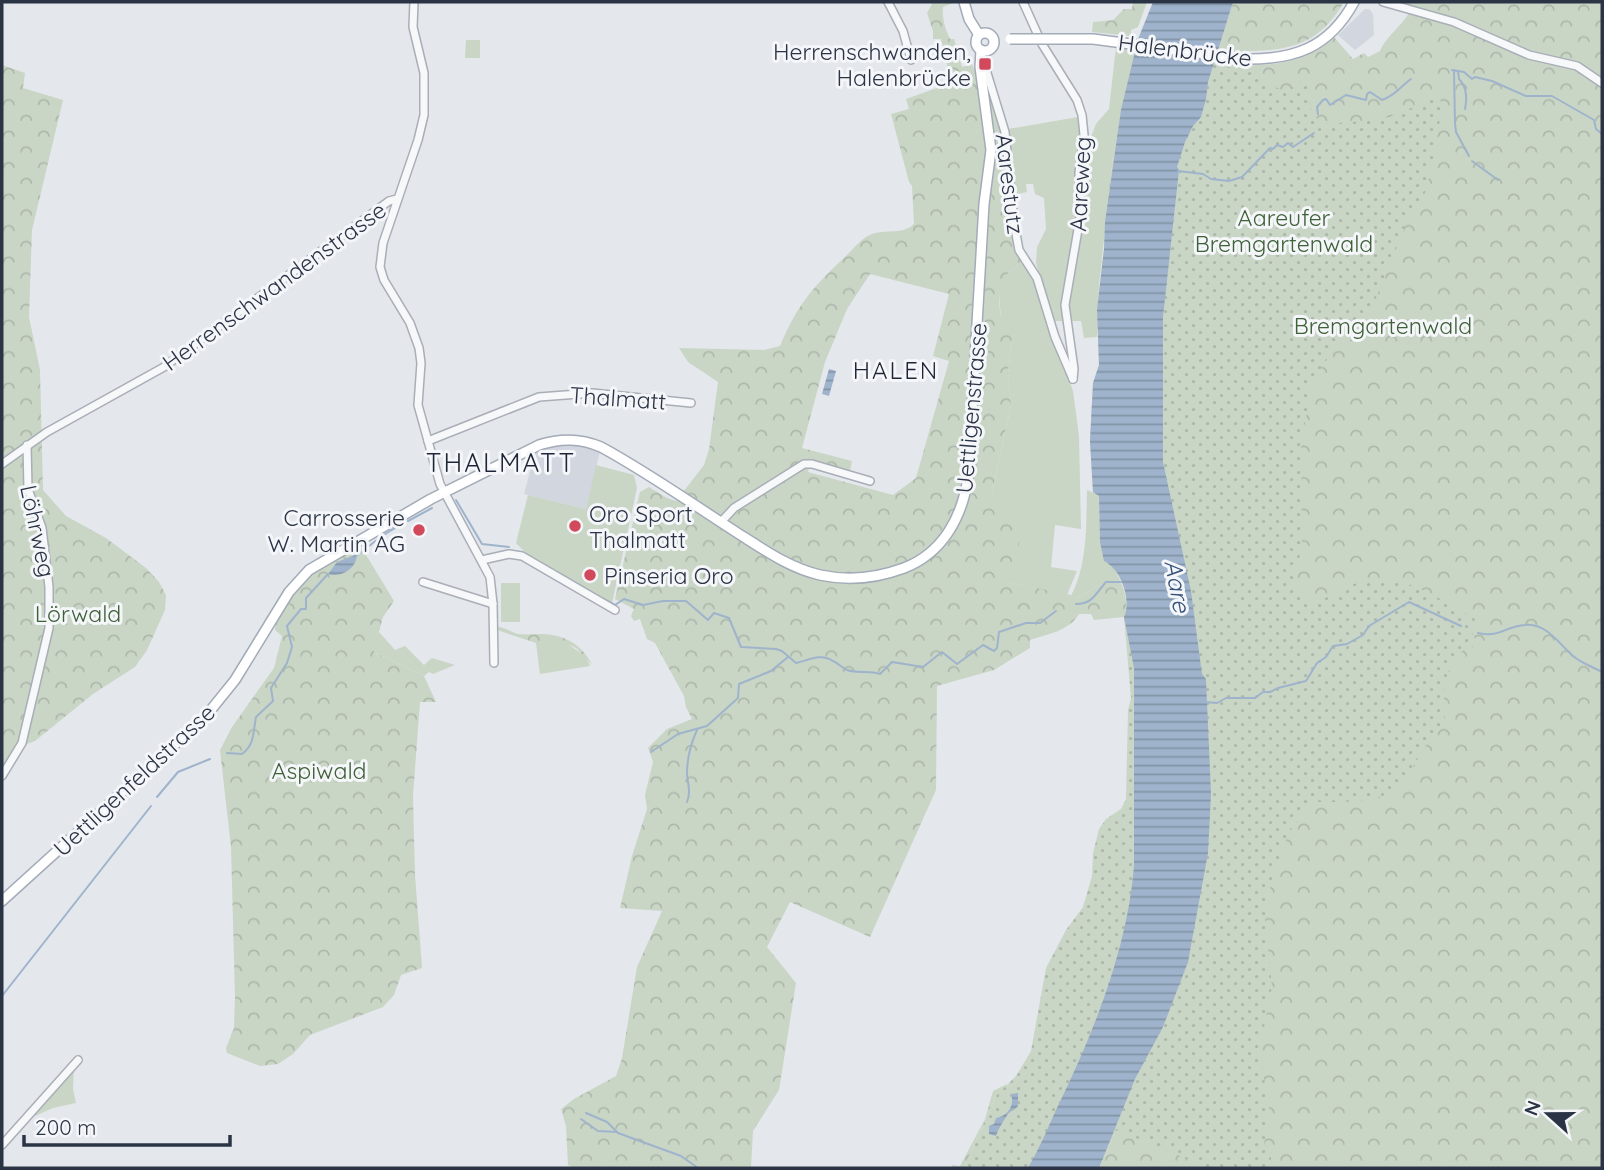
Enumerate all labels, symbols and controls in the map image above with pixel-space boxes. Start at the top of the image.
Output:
street label: Halenbrücke [1117,27,1253,73]
place label: Herrenschwanden, Halenbrücke [773,37,971,92]
marker: Herrenschwanden, Halenbrücke [977,56,993,72]
street label: Aarestutz [989,132,1031,236]
street label: Aareweg [1063,136,1097,232]
street label: Herrenschwandenstrasse [157,195,391,377]
park label: Aareufer Bremgartenwald [1195,203,1373,258]
park label: Bremgartenwald [1294,311,1472,340]
street label: Uettligenstrasse [949,322,993,494]
district label: HALEN [853,355,939,385]
street label: Thalmatt [569,380,667,416]
district label: THALMATT [426,446,576,479]
street label: Löhrweg [14,482,62,580]
place label: Oro Sport Thalmatt [589,499,693,554]
place label: Carrosserie W. Martin AG [267,503,405,558]
marker: Oro Sport Thalmatt [567,518,583,534]
marker: Carrosserie W. Martin AG [411,522,427,538]
water label: Aare [1158,557,1198,616]
place label: Pinseria Oro [604,561,734,590]
marker: Pinseria Oro [582,567,598,583]
park label: Lörwald [35,599,121,628]
street label: Uettligenfeldstrasse [47,698,221,862]
park label: Aspiwald [272,756,366,785]
north arrow [1513,1079,1583,1149]
text: N [1518,1097,1546,1119]
scale bar [24,1104,231,1148]
text: 200 m [35,1114,97,1140]

